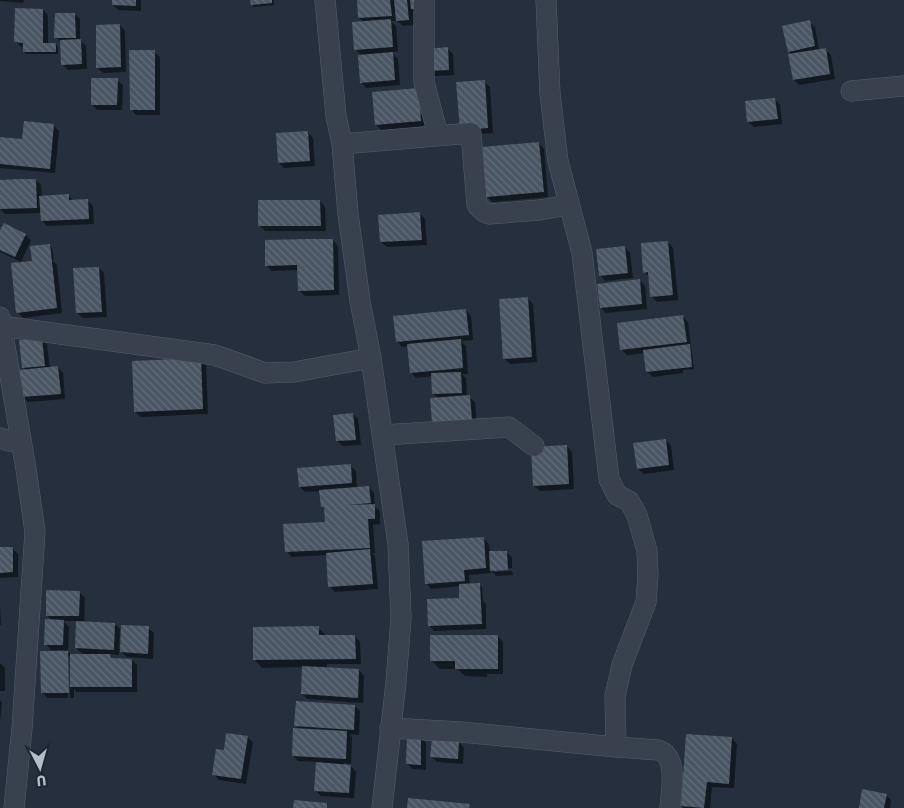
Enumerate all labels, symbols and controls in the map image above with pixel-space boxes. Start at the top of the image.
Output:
north arrow [15,743,65,793]
text: U [35,770,47,791]

